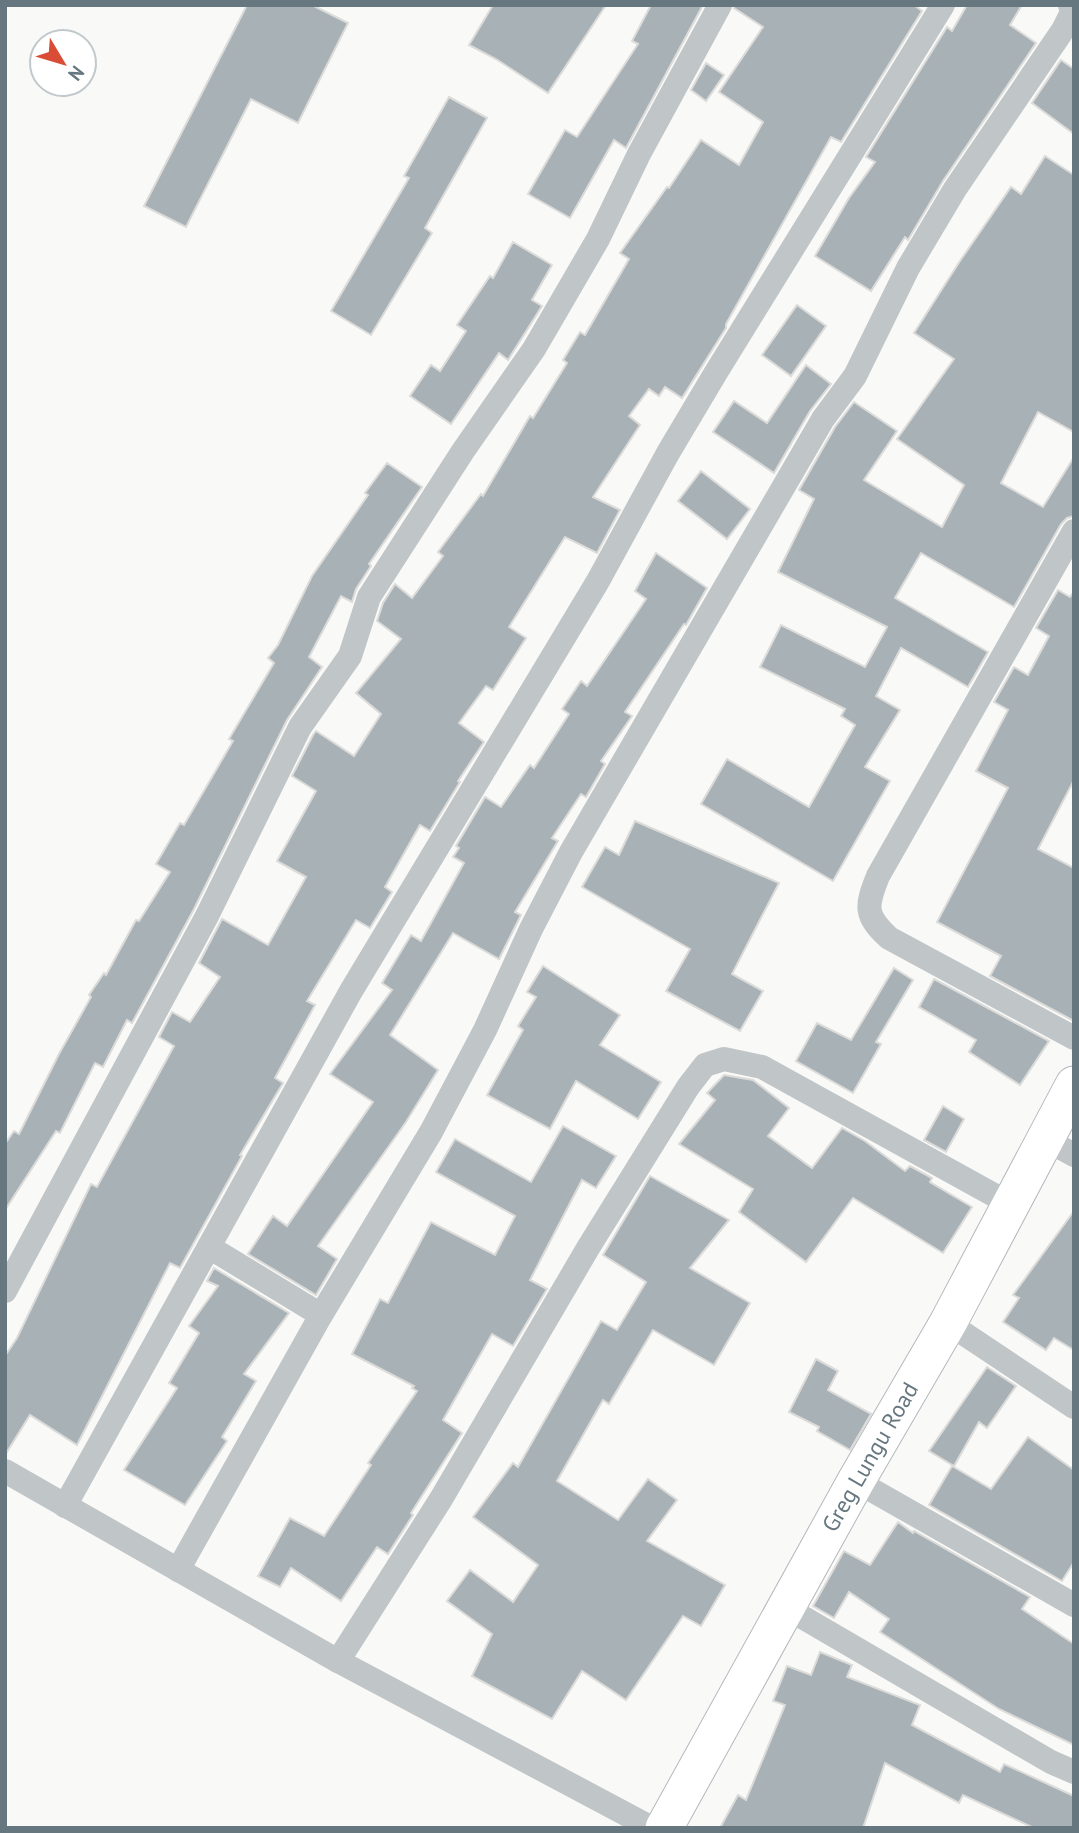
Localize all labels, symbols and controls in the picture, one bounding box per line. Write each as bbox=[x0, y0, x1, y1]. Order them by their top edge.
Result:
north arrow bbox=[28, 28, 98, 98]
text: N bbox=[63, 61, 90, 86]
street label: Greg Lungu Road bbox=[815, 1377, 924, 1537]

